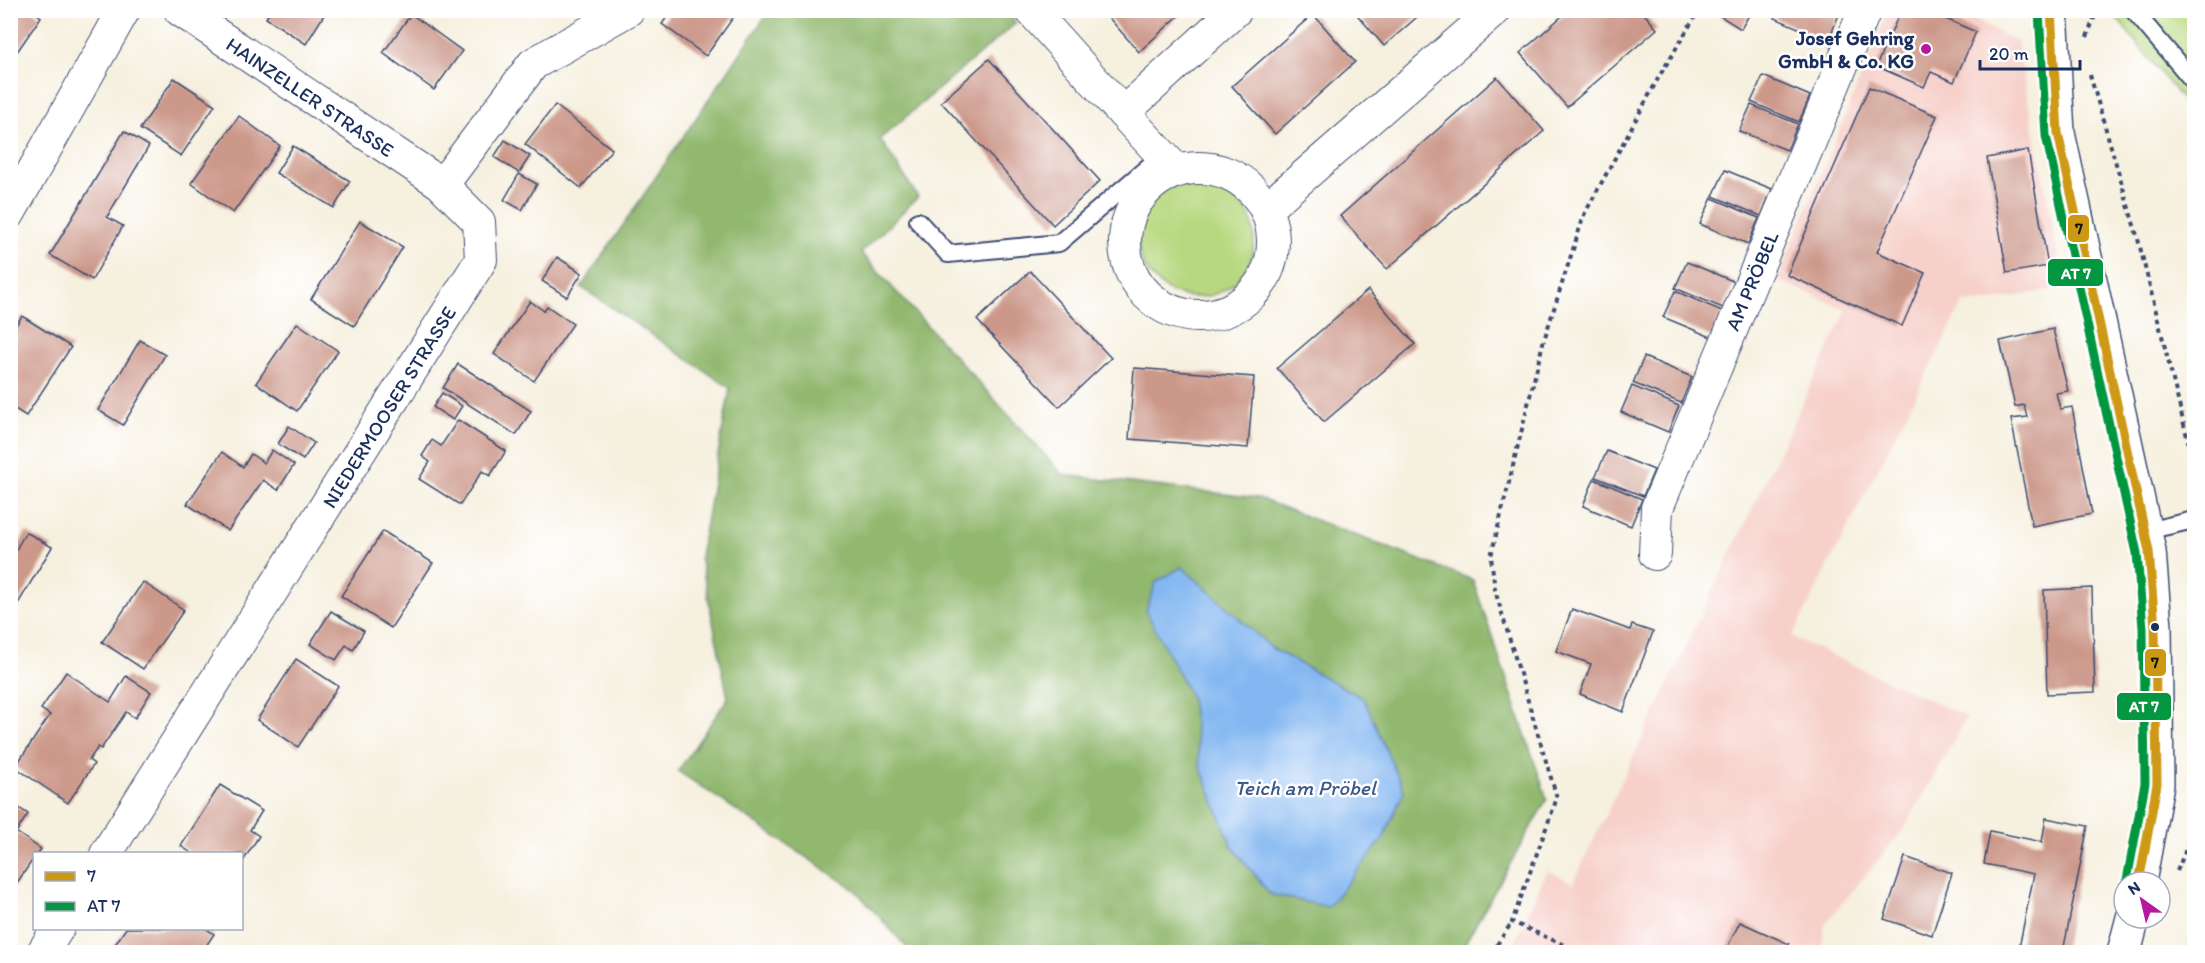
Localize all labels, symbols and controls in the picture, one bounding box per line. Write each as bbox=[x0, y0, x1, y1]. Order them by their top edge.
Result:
place label: Josef Gehring GmbH & Co. KG bbox=[1778, 26, 1915, 73]
street label: HAINZELLER STRASSE bbox=[222, 32, 398, 162]
scale bar bbox=[1980, 33, 2080, 71]
marker: Josef Gehring GmbH & Co. KG bbox=[1919, 42, 1933, 56]
text: 20 m bbox=[1989, 43, 2029, 65]
line badge: 7 bbox=[2067, 214, 2090, 243]
text: 7 bbox=[2074, 219, 2083, 238]
street label: AM PRÖBEL bbox=[1720, 228, 1784, 334]
line badge: AT 7 bbox=[2047, 258, 2104, 287]
text: AT 7 bbox=[2060, 264, 2091, 283]
street label: NIEDERMOOSER STRASSE bbox=[317, 302, 461, 512]
unlabelled marker bbox=[2149, 621, 2161, 633]
line badge: 7 bbox=[2144, 648, 2167, 677]
text: 7 bbox=[2150, 653, 2159, 672]
line badge: AT 7 bbox=[2116, 692, 2172, 721]
text: AT 7 bbox=[2128, 697, 2159, 716]
water label: Teich am Pröbel bbox=[1234, 775, 1378, 800]
legend bbox=[33, 852, 243, 930]
text: 7 bbox=[87, 865, 96, 887]
north arrow bbox=[2112, 870, 2172, 930]
text: N bbox=[2124, 877, 2144, 899]
text: AT 7 bbox=[87, 895, 121, 917]

